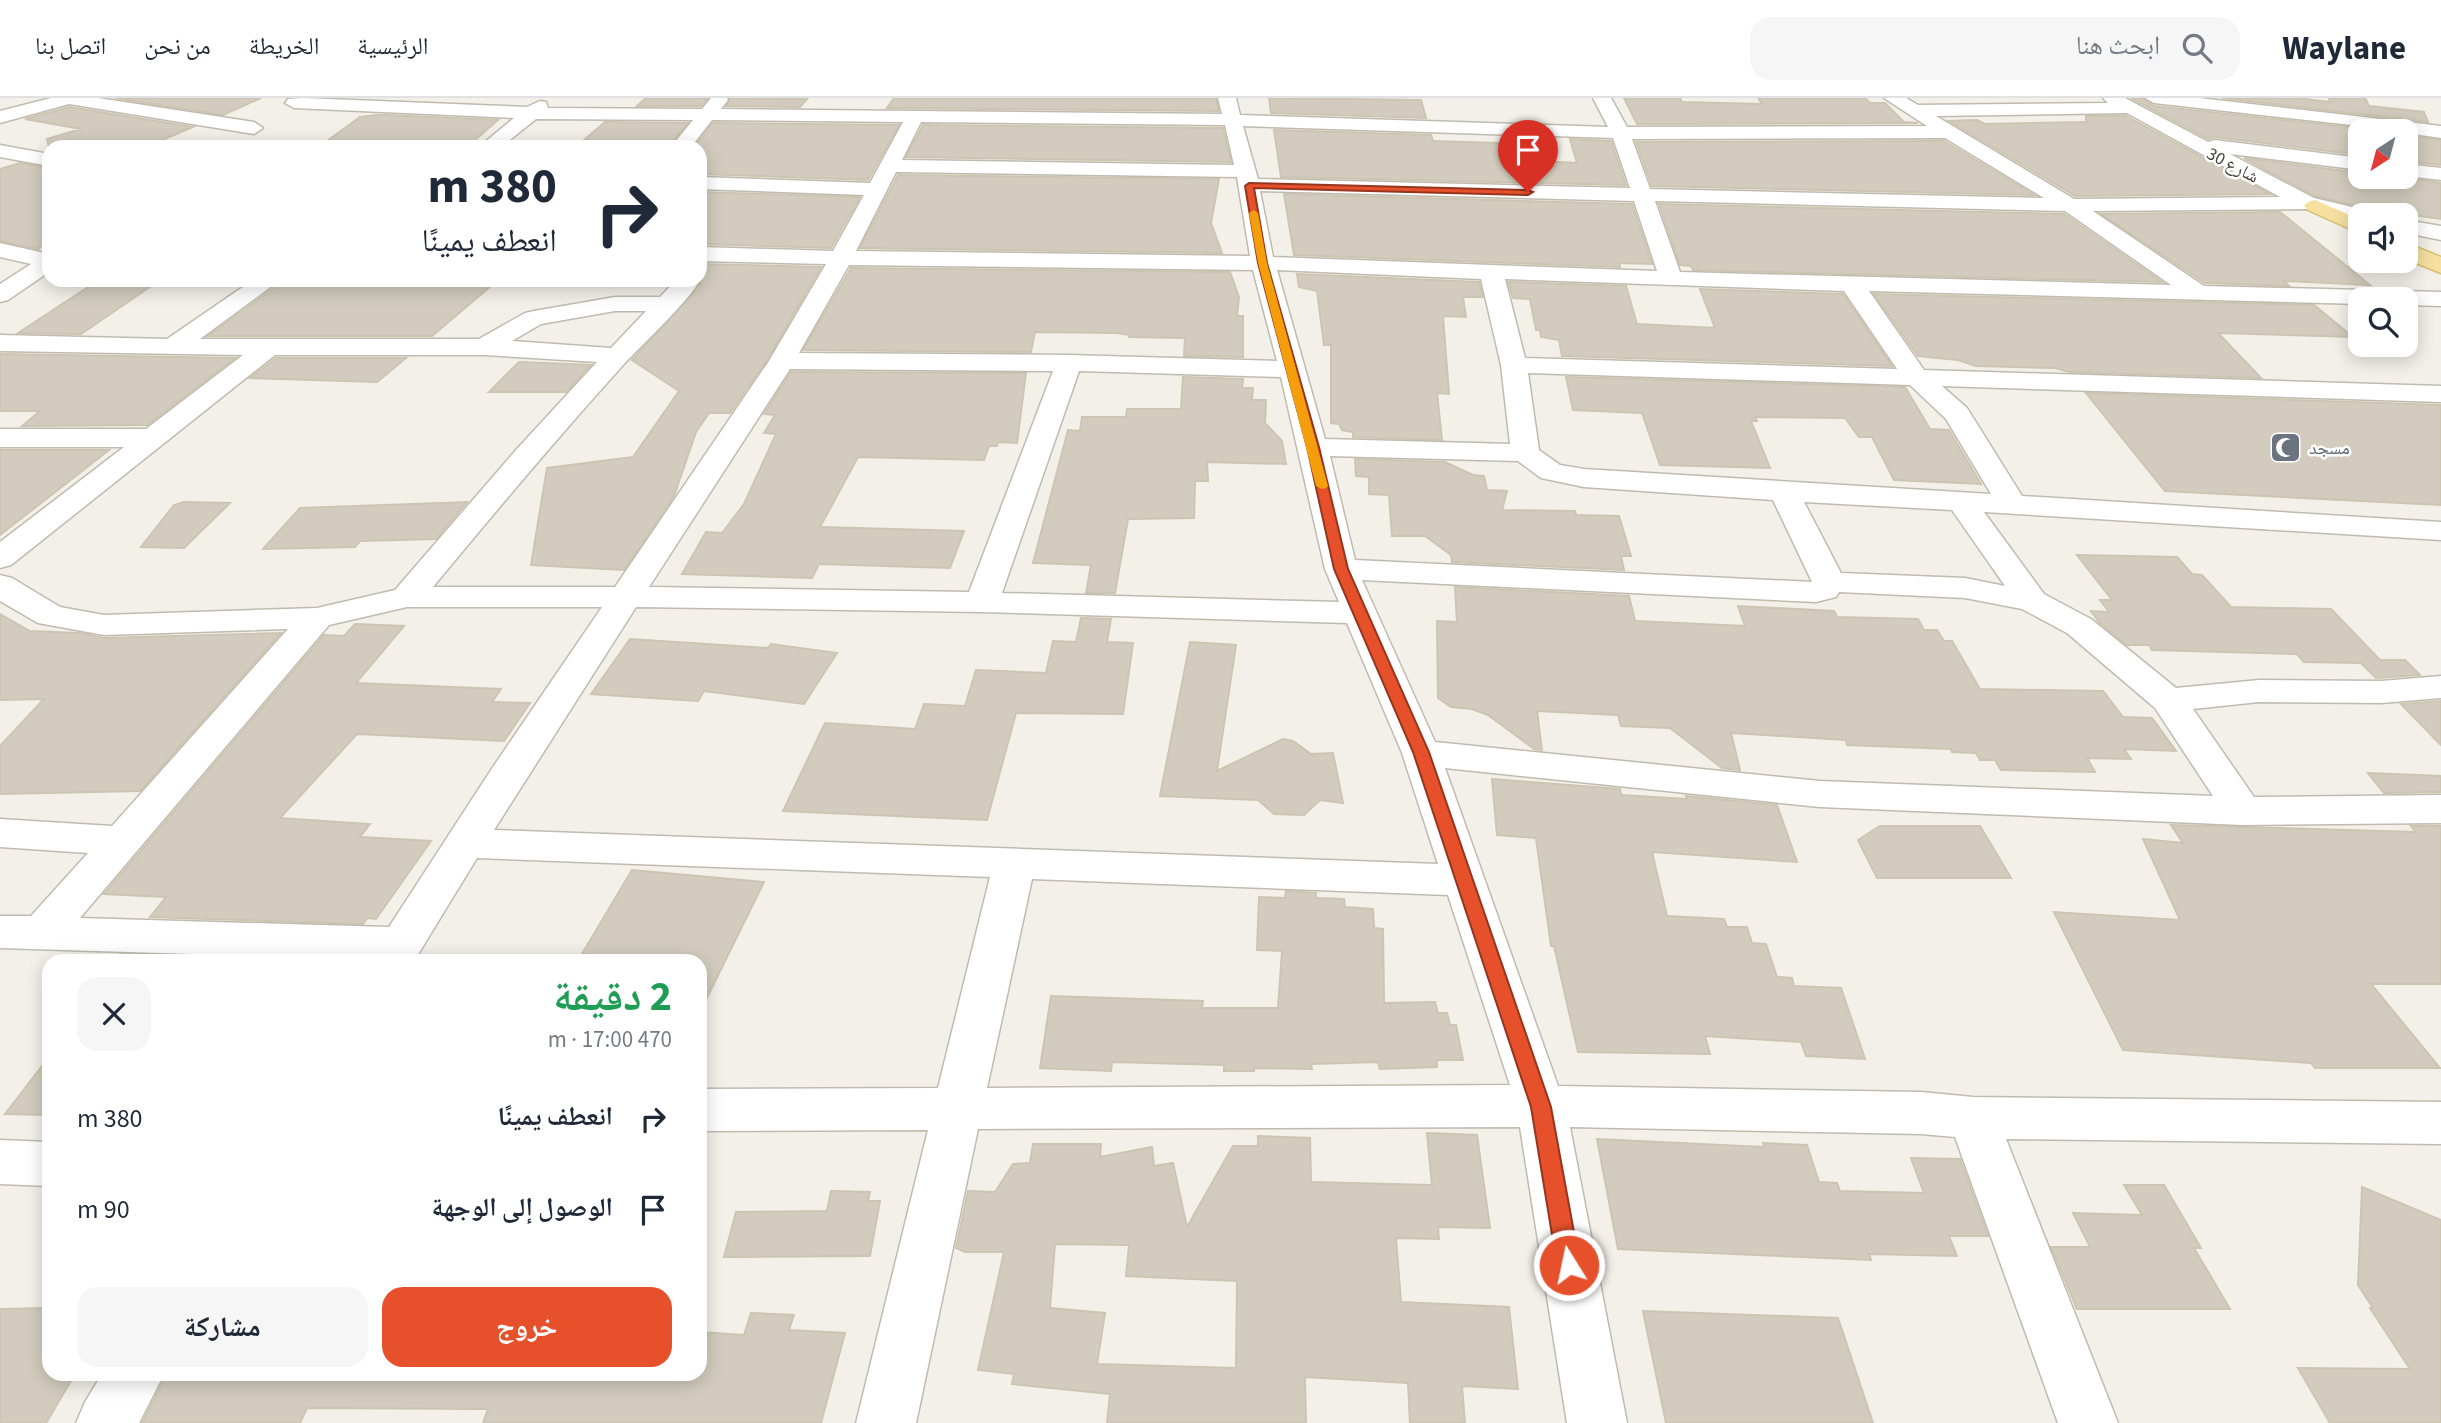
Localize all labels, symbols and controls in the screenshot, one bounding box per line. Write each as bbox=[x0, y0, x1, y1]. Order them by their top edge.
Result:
search box bbox=[1750, 17, 2240, 80]
text: Waylane bbox=[2282, 25, 2406, 72]
text: ابحث هنا bbox=[2076, 27, 2160, 64]
text: اتصل بنا bbox=[35, 29, 106, 64]
text: من نحن bbox=[144, 29, 211, 64]
text: الخريطة bbox=[249, 29, 319, 64]
text: الرئيسية bbox=[357, 29, 429, 64]
icon: search bbox=[2178, 29, 2216, 67]
north arrow bbox=[2348, 119, 2418, 189]
map controls bbox=[2348, 119, 2418, 357]
pin bbox=[1498, 120, 1558, 192]
icon: arrive bbox=[1509, 131, 1547, 169]
street label: شارع 30 bbox=[2202, 141, 2263, 190]
text: 380 m bbox=[428, 152, 557, 222]
icon: right bbox=[581, 168, 672, 259]
button: sound bbox=[2348, 203, 2418, 273]
text: انعطف يمينًا bbox=[422, 218, 557, 264]
button: search bbox=[2348, 287, 2418, 357]
mosque icon: مسجد bbox=[2269, 431, 2303, 465]
place label: مسجد bbox=[2309, 436, 2350, 461]
text: 2 دقيقة bbox=[553, 967, 672, 1027]
button: close bbox=[77, 977, 151, 1051]
text: 470 m · 17:00 bbox=[548, 1023, 672, 1056]
text: انعطف يمينًا bbox=[498, 1098, 613, 1135]
text: 380 m bbox=[77, 1100, 143, 1137]
icon: right bbox=[634, 1100, 672, 1138]
text: الوصول إلى الوجهة bbox=[432, 1189, 613, 1226]
text: 90 m bbox=[77, 1191, 130, 1228]
icon: arrive bbox=[634, 1191, 672, 1229]
position arrow bbox=[1532, 1228, 1606, 1302]
button: مشاركة bbox=[77, 1287, 368, 1367]
button: خروج bbox=[382, 1287, 672, 1367]

